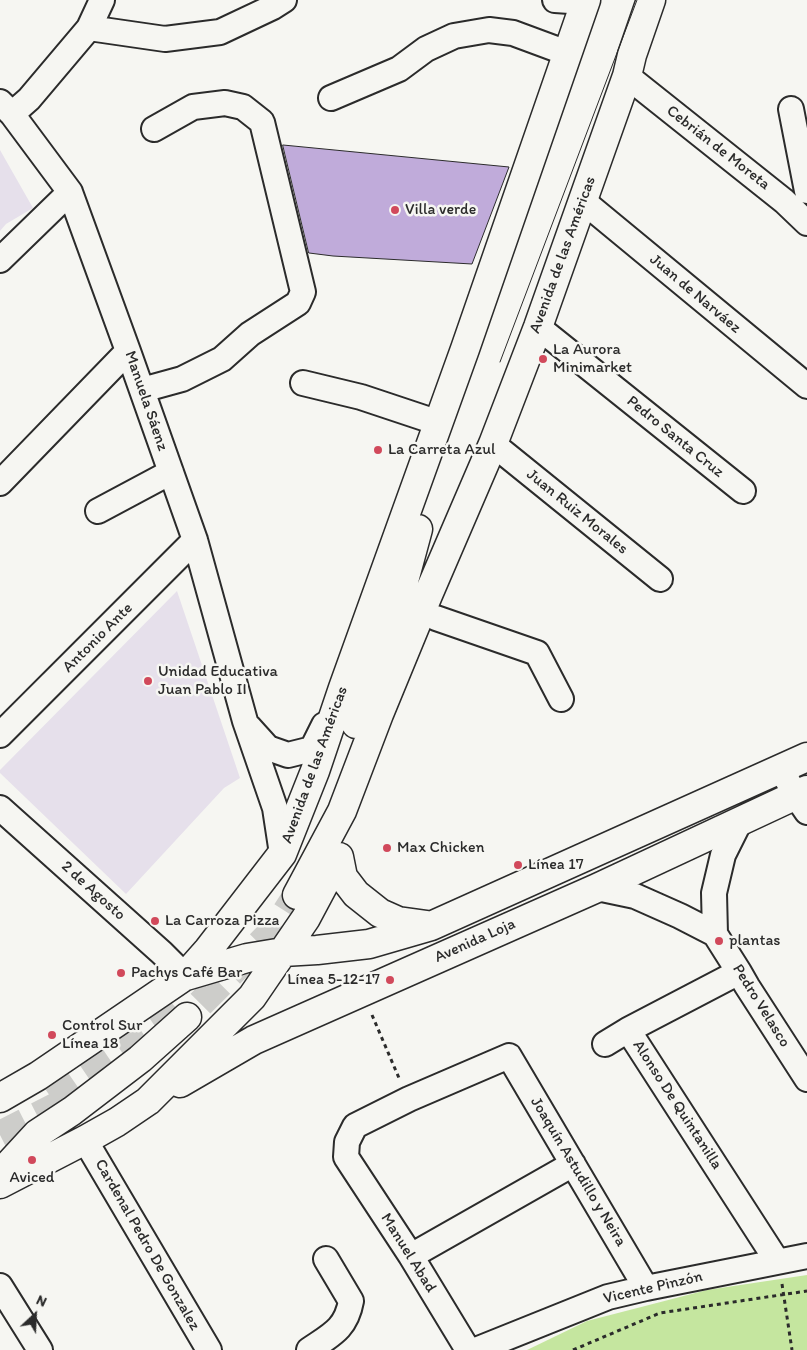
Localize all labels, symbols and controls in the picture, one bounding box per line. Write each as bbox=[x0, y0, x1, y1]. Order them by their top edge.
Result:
street label: Cebrián de Moreta bbox=[662, 102, 774, 194]
street label: Avenida de las Américas bbox=[526, 174, 600, 336]
place label: Villa verde bbox=[405, 200, 476, 220]
marker: Villa verde bbox=[389, 204, 401, 216]
street label: Juan de Narváez bbox=[645, 250, 745, 338]
place label: La Aurora Minimarket bbox=[553, 340, 632, 378]
street label: Manuela Sáenz bbox=[120, 349, 172, 453]
marker: La Aurora Minimarket bbox=[537, 353, 549, 365]
street label: Pedro Santa Cruz bbox=[623, 392, 727, 482]
place label: La Carreta Azul bbox=[388, 440, 496, 460]
marker: La Carreta Azul bbox=[372, 444, 384, 456]
street label: Juan Ruiz Morales bbox=[522, 465, 632, 559]
street label: Antonio Ante bbox=[59, 599, 137, 677]
place label: Unidad Educativa Juan Pablo II bbox=[158, 662, 278, 700]
marker: Unidad Educativa Juan Pablo II bbox=[142, 675, 154, 687]
street label: Avenida de las Américas bbox=[278, 684, 352, 846]
place label: Max Chicken bbox=[397, 838, 485, 858]
marker: Max Chicken bbox=[381, 842, 393, 854]
place label: Línea 17 bbox=[528, 855, 584, 875]
street label: 2 de Agosto bbox=[57, 857, 129, 925]
marker: Línea 17 bbox=[512, 859, 524, 871]
place label: La Carroza Pizza bbox=[165, 911, 279, 931]
marker: La Carroza Pizza bbox=[149, 915, 161, 927]
street label: Avenida Loja bbox=[432, 915, 518, 967]
place label: plantas bbox=[729, 931, 780, 951]
marker: plantas bbox=[713, 935, 725, 947]
street label: Pedro Velasco bbox=[728, 961, 794, 1051]
place label: Pachys Café Bar bbox=[131, 963, 242, 983]
marker: Pachys Café Bar bbox=[115, 967, 127, 979]
place label: Línea 5-12-17 bbox=[287, 970, 380, 990]
marker: Línea 5-12-17 bbox=[384, 974, 396, 986]
place label: Control Sur Línea 18 bbox=[62, 1016, 142, 1054]
marker: Control Sur Línea 18 bbox=[46, 1029, 58, 1041]
street label: Alonso De Quintanilla bbox=[628, 1037, 726, 1173]
street label: Joaquín Astudillo y Neira bbox=[526, 1094, 630, 1250]
marker: Aviced bbox=[26, 1154, 38, 1166]
street label: Cardenal Pedro De Gonzalez bbox=[90, 1156, 204, 1334]
place label: Aviced bbox=[9, 1168, 55, 1188]
street label: Manuel Abad bbox=[376, 1210, 440, 1296]
street label: Vicente Pinzón bbox=[601, 1267, 705, 1309]
north arrow bbox=[10, 1290, 60, 1340]
text: N bbox=[34, 1291, 49, 1311]

